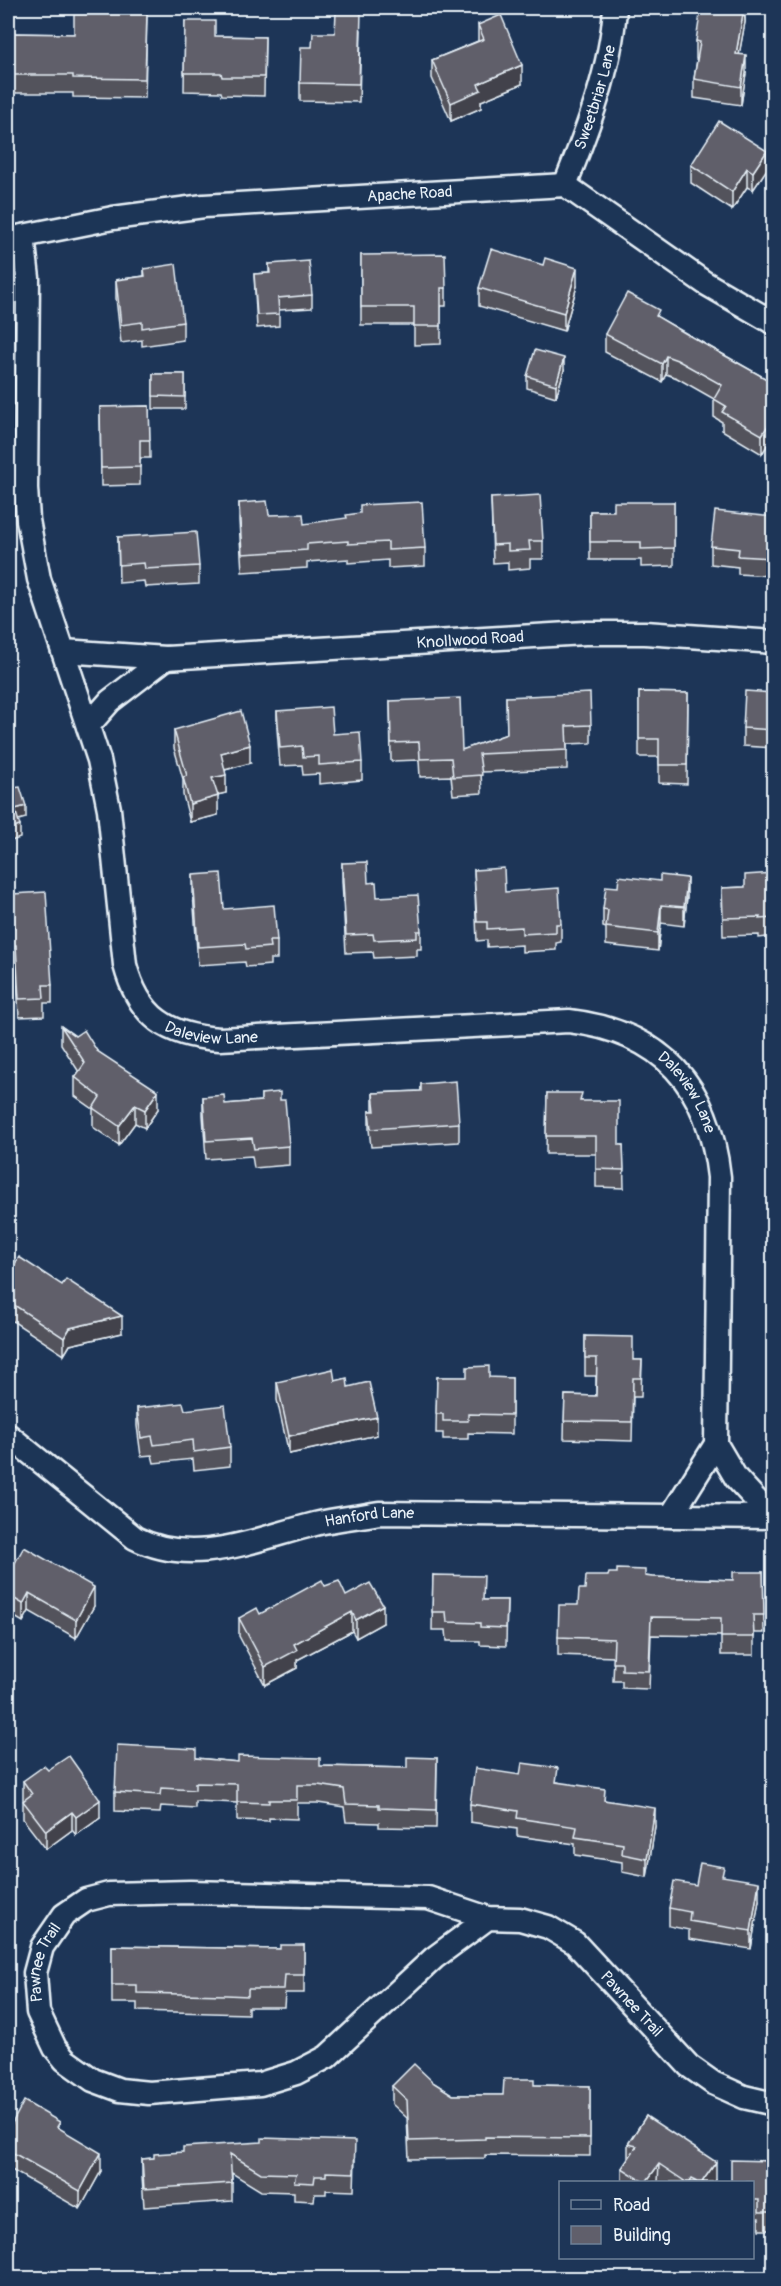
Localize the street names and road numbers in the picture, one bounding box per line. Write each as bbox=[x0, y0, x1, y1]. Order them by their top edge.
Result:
street label: Sweetbriar Lane bbox=[570, 43, 620, 152]
street label: Apache Road bbox=[366, 182, 453, 206]
street label: Knollwood Road bbox=[416, 627, 525, 653]
street label: Daleview Lane bbox=[161, 1017, 259, 1049]
street label: Daleview Lane bbox=[654, 1047, 720, 1136]
street label: Hanford Lane bbox=[323, 1503, 414, 1532]
street label: Pawnee Trail bbox=[25, 1919, 65, 2003]
street label: Pawnee Trail bbox=[596, 1967, 667, 2041]

